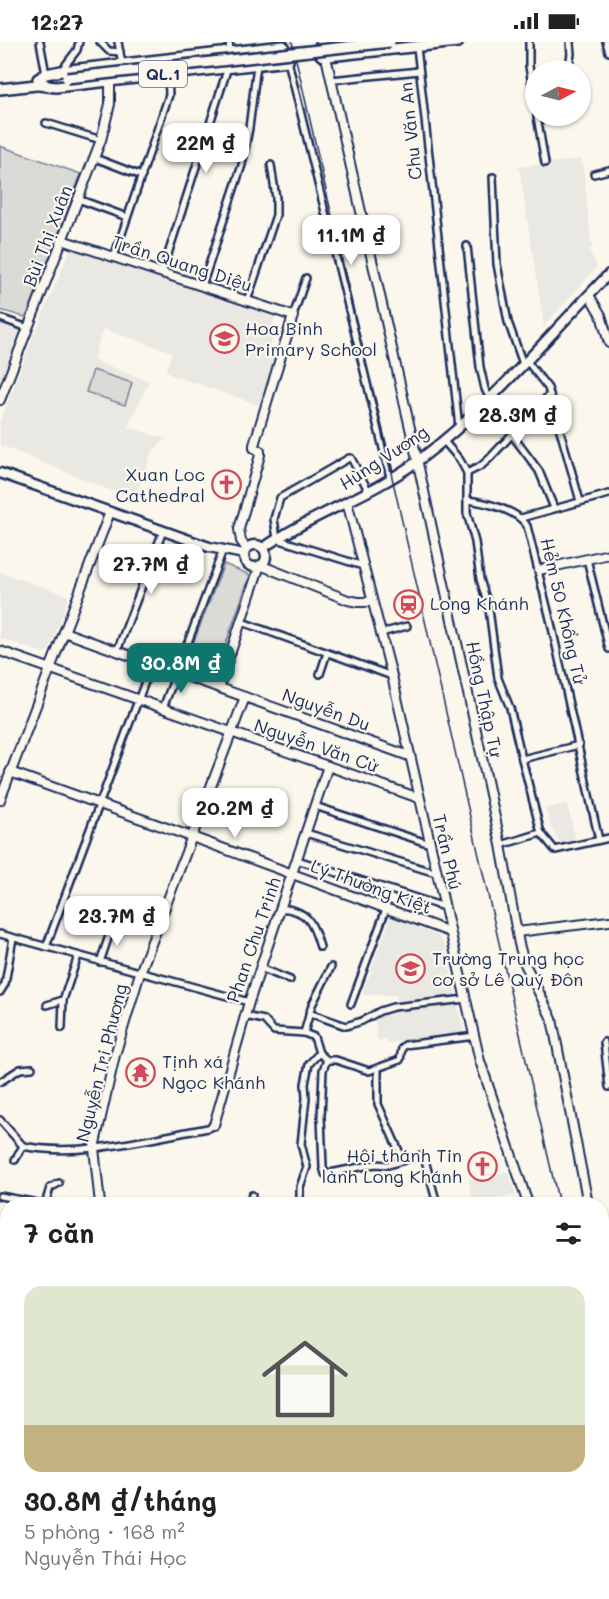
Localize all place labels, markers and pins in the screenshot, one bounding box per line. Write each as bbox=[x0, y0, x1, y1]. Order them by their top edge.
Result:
pin: 22M ₫ bbox=[164, 123, 248, 174]
pin: 11.1M ₫ bbox=[296, 215, 406, 266]
place label: Hoa Binh Primary School bbox=[245, 316, 377, 361]
school or university icon: Hoa Binh Primary School bbox=[208, 323, 240, 355]
pin: 28.3M ₫ bbox=[463, 395, 573, 446]
place label: Xuan Loc Cathedral bbox=[116, 462, 205, 507]
church icon: Xuan Loc Cathedral bbox=[210, 469, 242, 501]
pin: 27.7M ₫ bbox=[96, 544, 206, 595]
station icon: Long Khánh bbox=[393, 588, 425, 620]
place label: Long Khánh bbox=[430, 591, 529, 615]
pin: 30.8M ₫ bbox=[126, 643, 236, 694]
pin: 20.2M ₫ bbox=[180, 788, 290, 839]
pin: 23.7M ₫ bbox=[62, 896, 172, 947]
place label: Trường Trung học cơ sở Lê Quý Đôn bbox=[432, 946, 584, 991]
school or university icon: Trường Trung học cơ sở Lê Quý Đôn bbox=[395, 953, 427, 985]
place label: Tịnh xá Ngọc Khánh bbox=[162, 1049, 265, 1094]
temple icon: Tịnh xá Ngọc Khánh bbox=[125, 1056, 157, 1088]
place label: Hội thánh Tin lành Long Khánh bbox=[322, 1143, 462, 1188]
church icon: Hội thánh Tin lành Long Khánh bbox=[467, 1150, 499, 1182]

